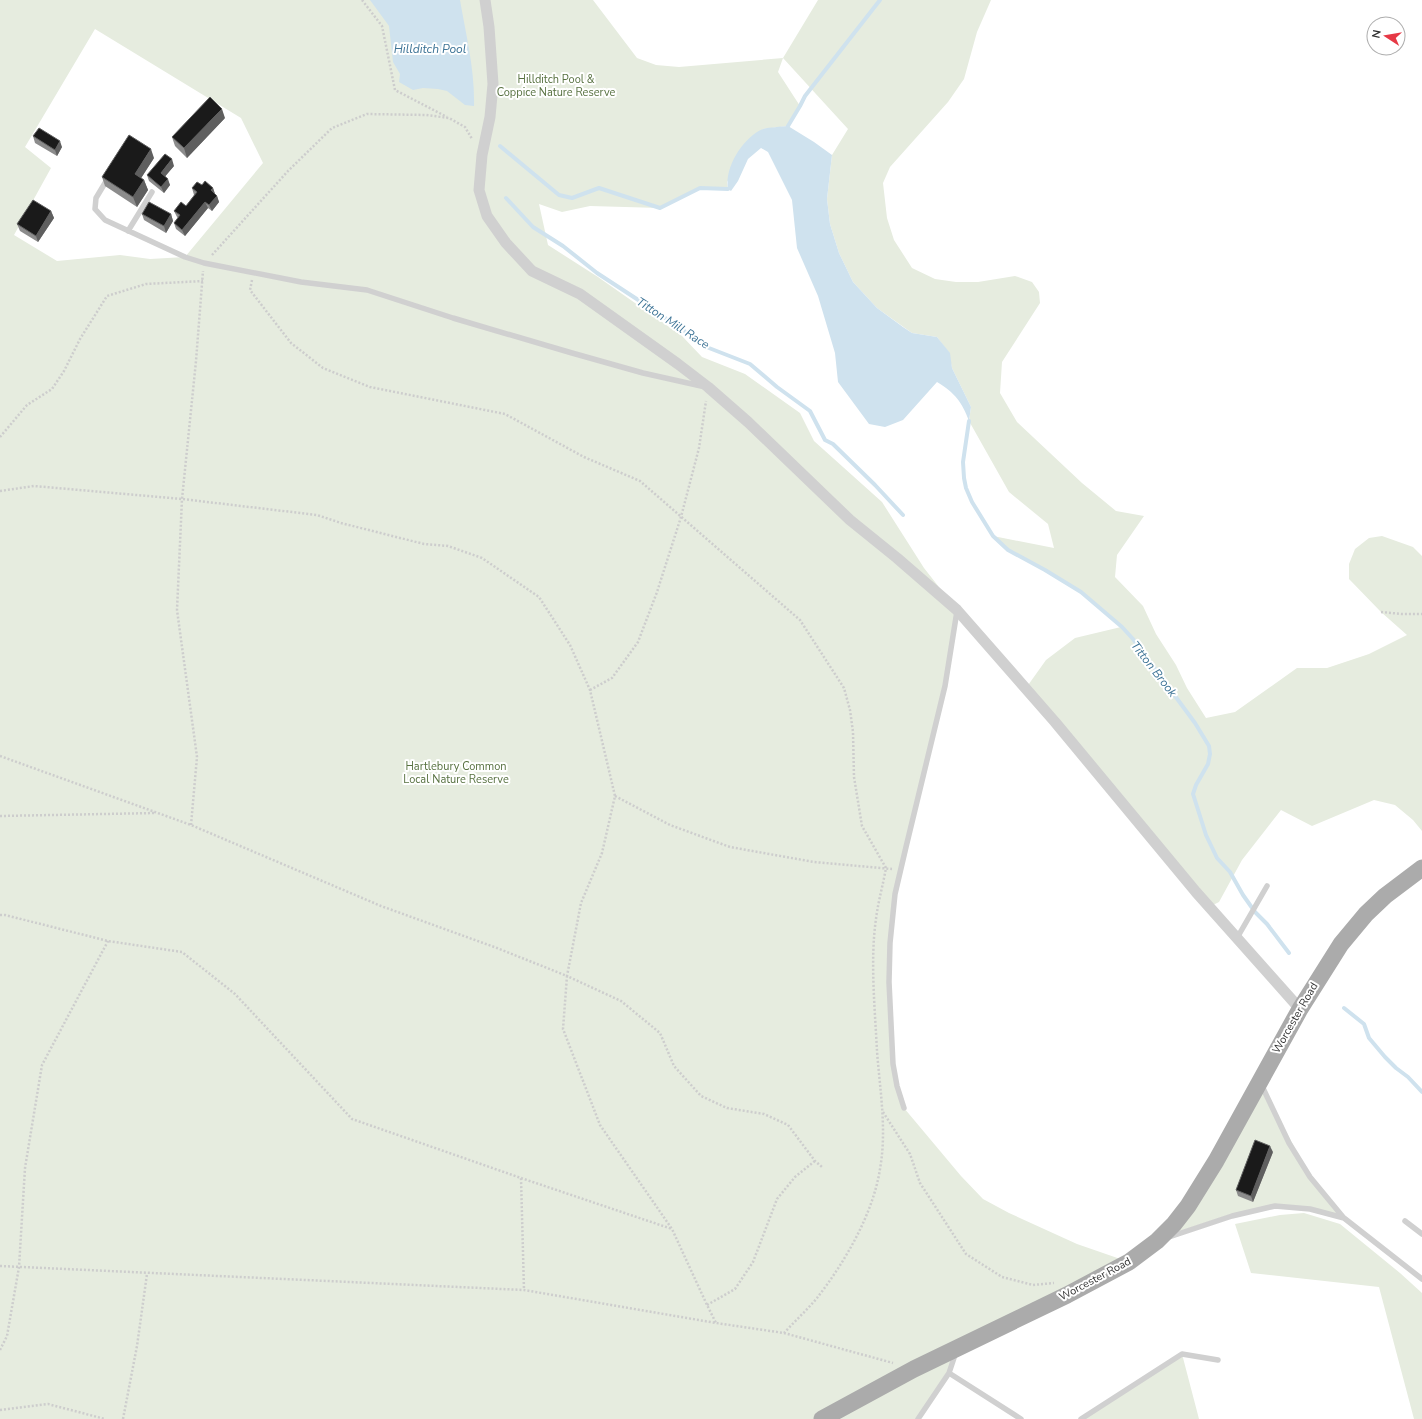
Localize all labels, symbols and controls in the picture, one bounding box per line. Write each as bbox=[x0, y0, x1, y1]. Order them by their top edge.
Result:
north arrow bbox=[1366, 16, 1406, 56]
text: N bbox=[1369, 28, 1385, 40]
water label: Hillditch Pool bbox=[394, 41, 467, 57]
park label: Hillditch Pool & Coppice Nature Reserve bbox=[497, 72, 615, 100]
water label: Titton Mill Race bbox=[633, 293, 713, 353]
water label: Titton Brook bbox=[1127, 638, 1181, 701]
park label: Hartlebury Common Local Nature Reserve bbox=[403, 759, 509, 787]
street label: Worcester Road bbox=[1269, 980, 1321, 1056]
street label: Worcester Road bbox=[1056, 1254, 1134, 1304]

